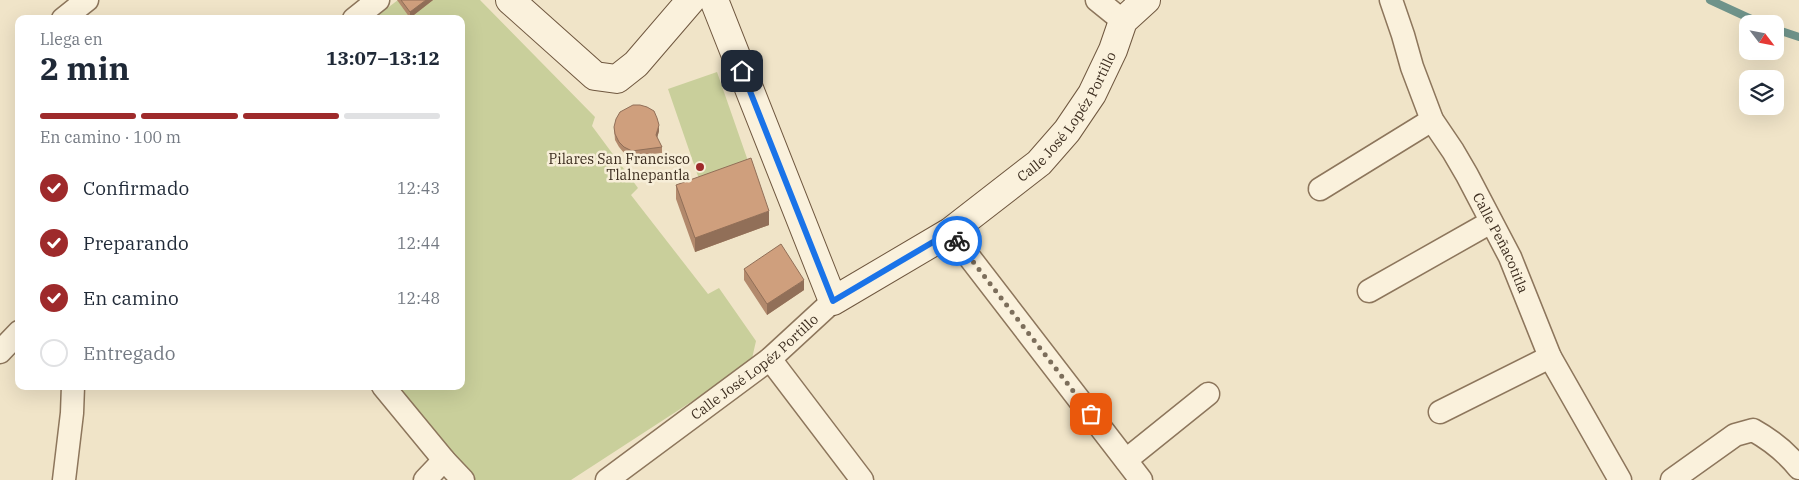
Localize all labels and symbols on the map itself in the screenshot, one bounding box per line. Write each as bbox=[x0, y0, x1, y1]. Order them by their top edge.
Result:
north arrow bbox=[1739, 15, 1784, 60]
street label: Calle José Lopéz Portillo bbox=[1013, 48, 1120, 186]
pin bbox=[721, 50, 763, 92]
place label: Pilares San Francisco Tlalnepantla bbox=[548, 150, 690, 184]
marker: Pilares San Francisco Tlalnepantla bbox=[694, 161, 706, 173]
street label: Calle Peñacotitla bbox=[1469, 190, 1533, 296]
courier bbox=[932, 216, 982, 266]
street label: Calle José Lopéz Portillo bbox=[687, 310, 822, 424]
pin bbox=[1070, 393, 1112, 435]

